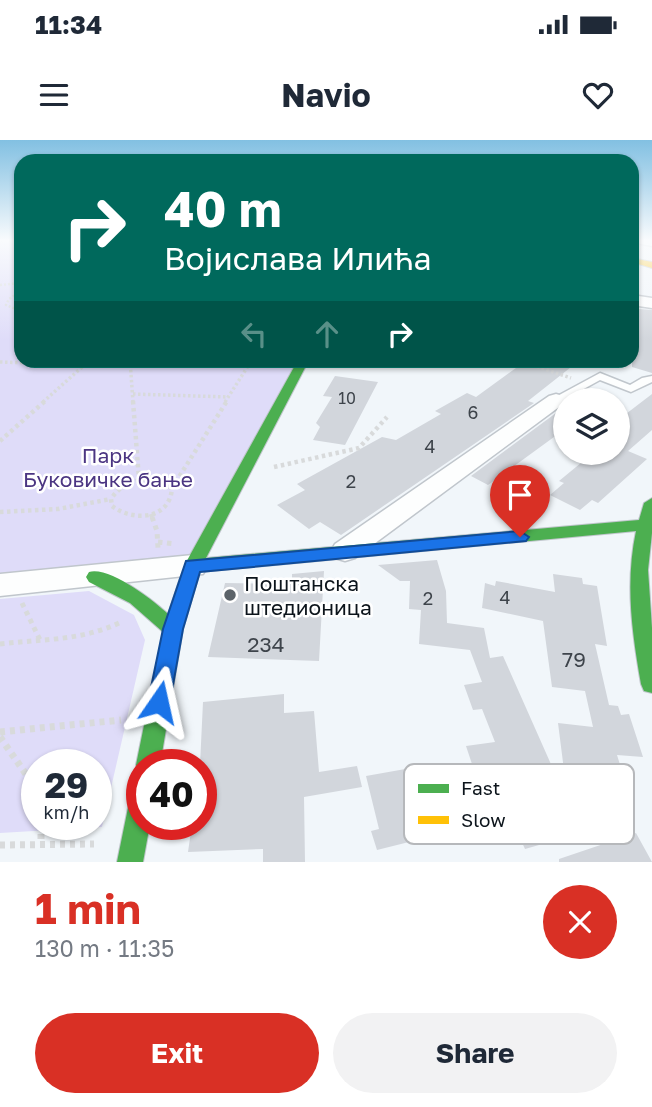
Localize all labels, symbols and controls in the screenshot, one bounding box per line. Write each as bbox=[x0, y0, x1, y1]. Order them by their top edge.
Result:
text: 11:34 bbox=[35, 9, 102, 40]
icon: menu bbox=[35, 76, 73, 114]
text: Navio bbox=[281, 76, 371, 114]
icon: heart bbox=[579, 76, 617, 114]
text: 40 m bbox=[164, 179, 282, 238]
icon: right bbox=[49, 182, 140, 273]
text: Војислава Илића bbox=[164, 239, 432, 277]
icon: left bbox=[235, 315, 273, 353]
icon: ahead bbox=[308, 315, 346, 353]
icon: right bbox=[381, 315, 419, 353]
house number: 10 bbox=[338, 388, 356, 408]
map controls bbox=[553, 388, 630, 465]
button: layers bbox=[553, 388, 630, 465]
house number: 6 bbox=[468, 401, 478, 423]
house number: 4 bbox=[425, 435, 436, 457]
park label: Парк Буковичке бање bbox=[23, 442, 193, 492]
pin bbox=[490, 465, 550, 537]
house number: 2 bbox=[346, 470, 356, 492]
icon: arrive bbox=[501, 476, 539, 514]
place label: Поштанска штедионица bbox=[244, 570, 372, 620]
house number: 4 bbox=[500, 586, 511, 608]
marker: Поштанска штедионица bbox=[222, 587, 238, 603]
house number: 2 bbox=[423, 587, 433, 609]
house number: 234 bbox=[247, 631, 285, 657]
house number: 79 bbox=[562, 646, 586, 672]
position arrow bbox=[122, 665, 196, 739]
speed limit sign: 40 bbox=[126, 749, 217, 840]
text: 29 bbox=[45, 764, 88, 806]
legend bbox=[404, 764, 634, 844]
text: Fast bbox=[461, 776, 500, 799]
text: km/h bbox=[44, 801, 89, 823]
text: Slow bbox=[461, 808, 506, 831]
text: 1 min bbox=[35, 883, 141, 933]
button: close bbox=[543, 885, 617, 959]
text: 130 m · 11:35 bbox=[35, 934, 174, 962]
button: Exit bbox=[35, 1013, 319, 1093]
button: Share bbox=[333, 1013, 617, 1093]

